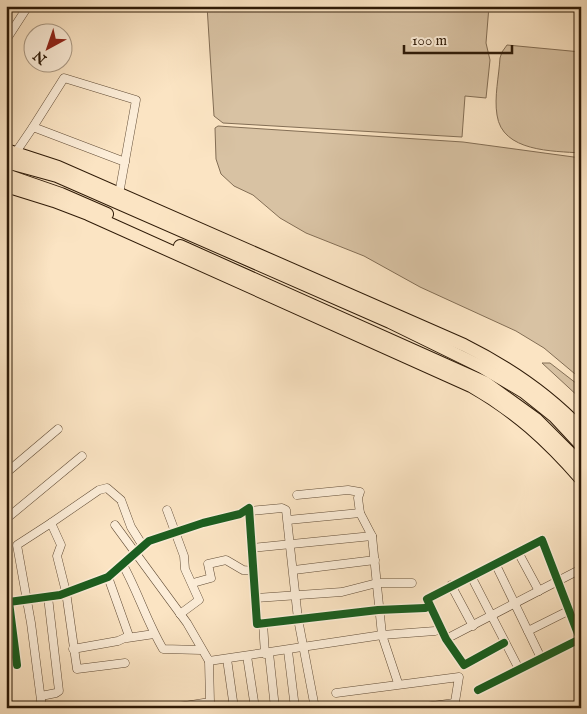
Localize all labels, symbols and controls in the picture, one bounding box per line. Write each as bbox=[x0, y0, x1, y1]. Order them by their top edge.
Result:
north arrow bbox=[22, 22, 72, 72]
scale bar bbox=[404, 22, 512, 54]
text: 100 m bbox=[412, 31, 448, 50]
text: N bbox=[30, 46, 51, 69]

